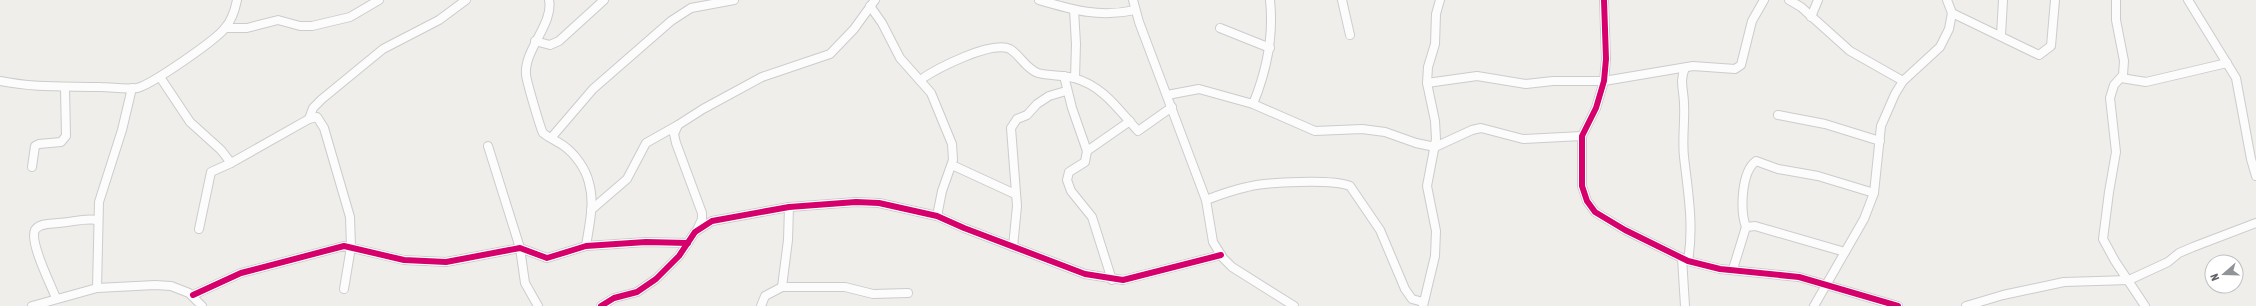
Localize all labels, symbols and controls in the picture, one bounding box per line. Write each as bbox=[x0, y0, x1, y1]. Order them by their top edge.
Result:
north arrow bbox=[2204, 254, 2244, 294]
text: N bbox=[2208, 272, 2221, 283]

